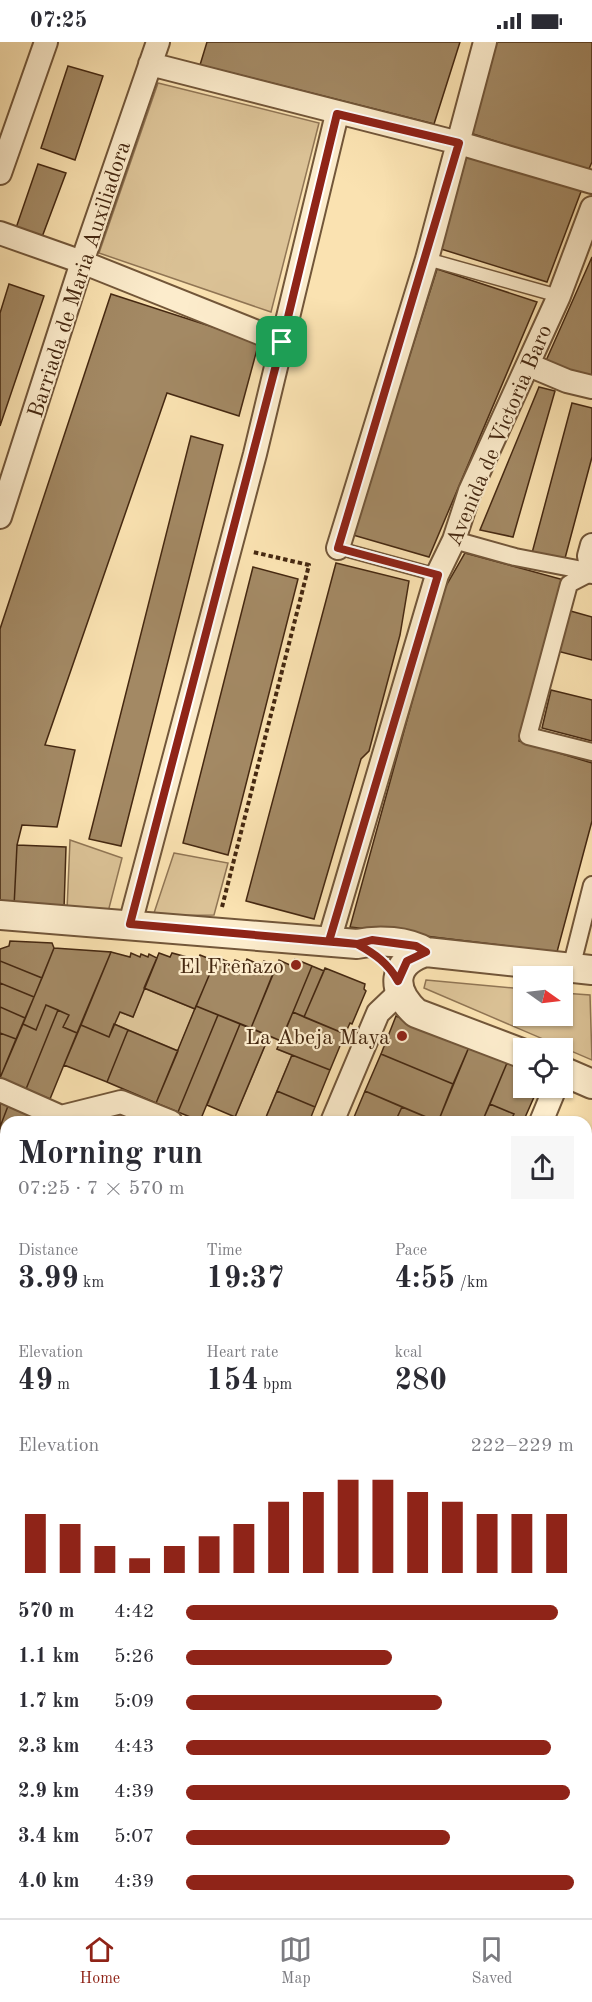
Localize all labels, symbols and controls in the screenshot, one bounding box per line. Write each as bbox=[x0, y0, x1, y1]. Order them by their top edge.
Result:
text: 07:25 bbox=[30, 10, 87, 32]
street label: Barriada de Maria Auxiliadora bbox=[25, 138, 135, 421]
pin bbox=[256, 316, 307, 367]
street label: Avenida de Victoria Baro bbox=[443, 322, 557, 550]
icon: arrive bbox=[265, 325, 298, 358]
place label: El Frenazo bbox=[179, 956, 284, 978]
marker: El Frenazo bbox=[289, 958, 303, 972]
north arrow bbox=[513, 966, 573, 1026]
map controls bbox=[513, 966, 573, 1098]
place label: La Abeja Maya bbox=[245, 1027, 390, 1049]
marker: La Abeja Maya bbox=[395, 1029, 409, 1043]
button: locate bbox=[513, 1038, 573, 1098]
button: share bbox=[511, 1136, 574, 1199]
text: Morning run bbox=[18, 1138, 203, 1171]
text: 07:25 · 7 × 570 m bbox=[18, 1179, 185, 1199]
text: Distance bbox=[18, 1243, 78, 1259]
text: Time bbox=[206, 1243, 242, 1259]
text: Pace bbox=[395, 1243, 427, 1259]
text: 3.99 bbox=[18, 1264, 79, 1294]
text: 19:37 bbox=[206, 1264, 284, 1294]
text: 4:55 bbox=[395, 1264, 455, 1294]
text: km bbox=[79, 1275, 104, 1291]
text: /km bbox=[455, 1275, 488, 1291]
text: Elevation bbox=[18, 1345, 83, 1361]
text: Heart rate bbox=[206, 1345, 278, 1361]
text: kcal bbox=[395, 1345, 422, 1361]
text: 49 bbox=[18, 1366, 53, 1396]
text: 154 bbox=[206, 1366, 259, 1396]
text: 280 bbox=[395, 1366, 447, 1396]
text: m bbox=[53, 1377, 70, 1393]
text: bpm bbox=[259, 1377, 292, 1393]
text: Elevation bbox=[18, 1436, 99, 1456]
text: 222–229 m bbox=[471, 1436, 574, 1456]
text: 570 m bbox=[18, 1602, 74, 1622]
text: 4:42 bbox=[114, 1602, 154, 1622]
text: 1.1 km bbox=[18, 1647, 80, 1667]
text: 5:26 bbox=[114, 1647, 154, 1667]
text: 1.7 km bbox=[18, 1692, 80, 1712]
text: 5:09 bbox=[114, 1692, 154, 1712]
text: 2.3 km bbox=[18, 1737, 80, 1757]
text: 4:43 bbox=[114, 1737, 154, 1757]
text: 2.9 km bbox=[18, 1782, 80, 1802]
text: 4:39 bbox=[114, 1782, 154, 1802]
text: 3.4 km bbox=[18, 1827, 80, 1847]
text: 5:07 bbox=[114, 1827, 154, 1847]
text: 4.0 km bbox=[18, 1872, 80, 1892]
text: 4:39 bbox=[114, 1872, 154, 1892]
tab: Home bbox=[80, 1933, 120, 1989]
tab: Map bbox=[279, 1933, 312, 1989]
tab: Saved bbox=[472, 1933, 512, 1989]

